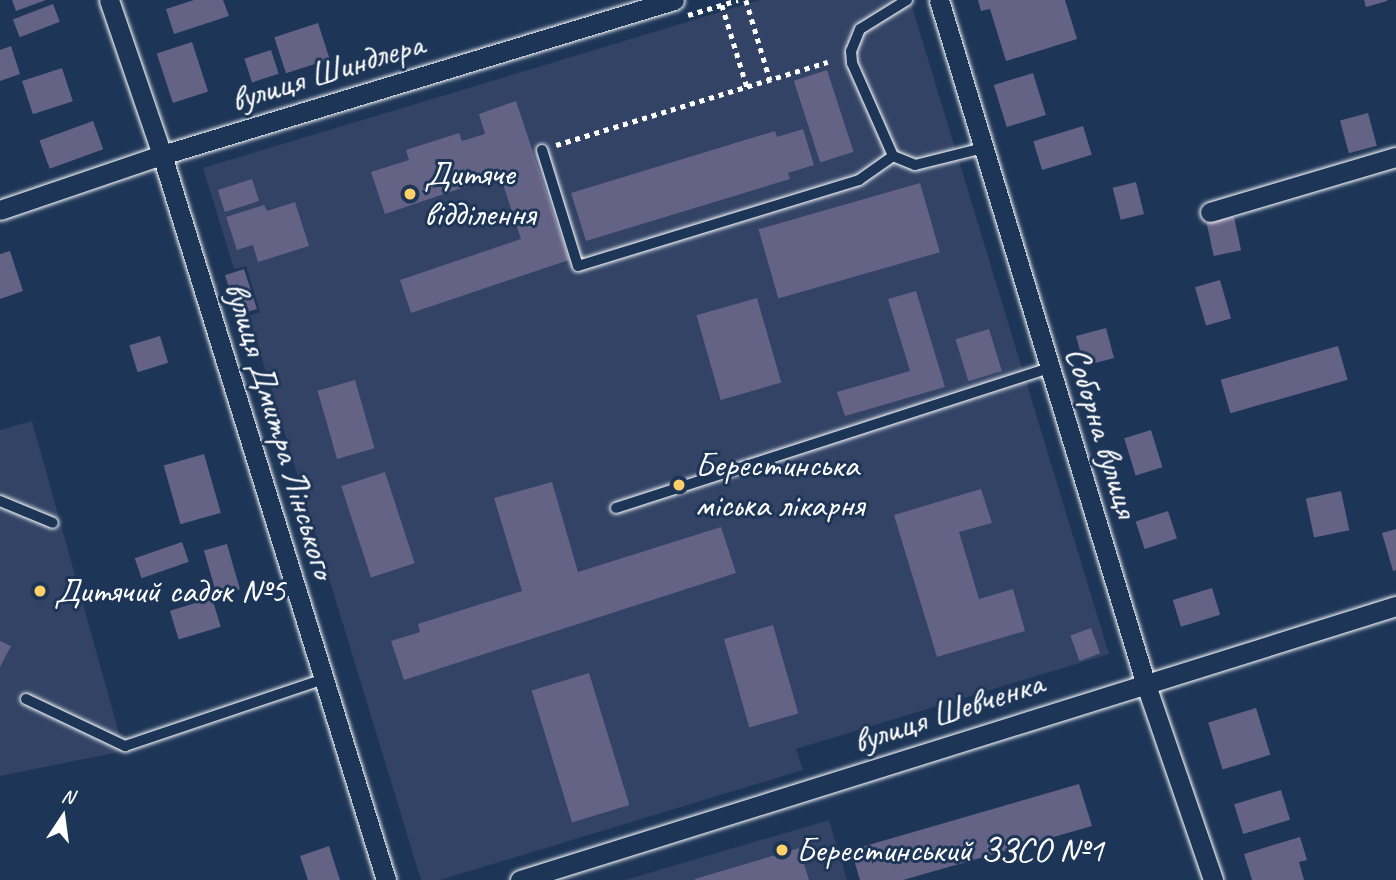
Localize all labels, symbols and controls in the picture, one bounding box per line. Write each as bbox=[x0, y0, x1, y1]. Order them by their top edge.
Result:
street label: вулиця Шиндлера bbox=[225, 23, 429, 121]
place label: Дитяче відділення bbox=[424, 153, 535, 235]
marker: Дитяче відділення bbox=[402, 186, 418, 202]
street label: вулиця Дмитра Лінського bbox=[215, 277, 345, 583]
street label: Соборна вулиця bbox=[1056, 342, 1148, 522]
place label: Берестинська міська лікарня bbox=[695, 444, 864, 526]
marker: Берестинська міська лікарня bbox=[669, 475, 689, 495]
place label: Дитячий садок №5 bbox=[54, 570, 286, 612]
marker: Дитячий садок №5 bbox=[32, 583, 48, 599]
street label: вулиця Шевченка bbox=[847, 661, 1049, 763]
north arrow bbox=[28, 782, 98, 852]
text: N bbox=[59, 784, 76, 810]
place label: Берестинський ЗЗСО №1 bbox=[796, 829, 1104, 871]
marker: Берестинський ЗЗСО №1 bbox=[774, 842, 790, 858]

